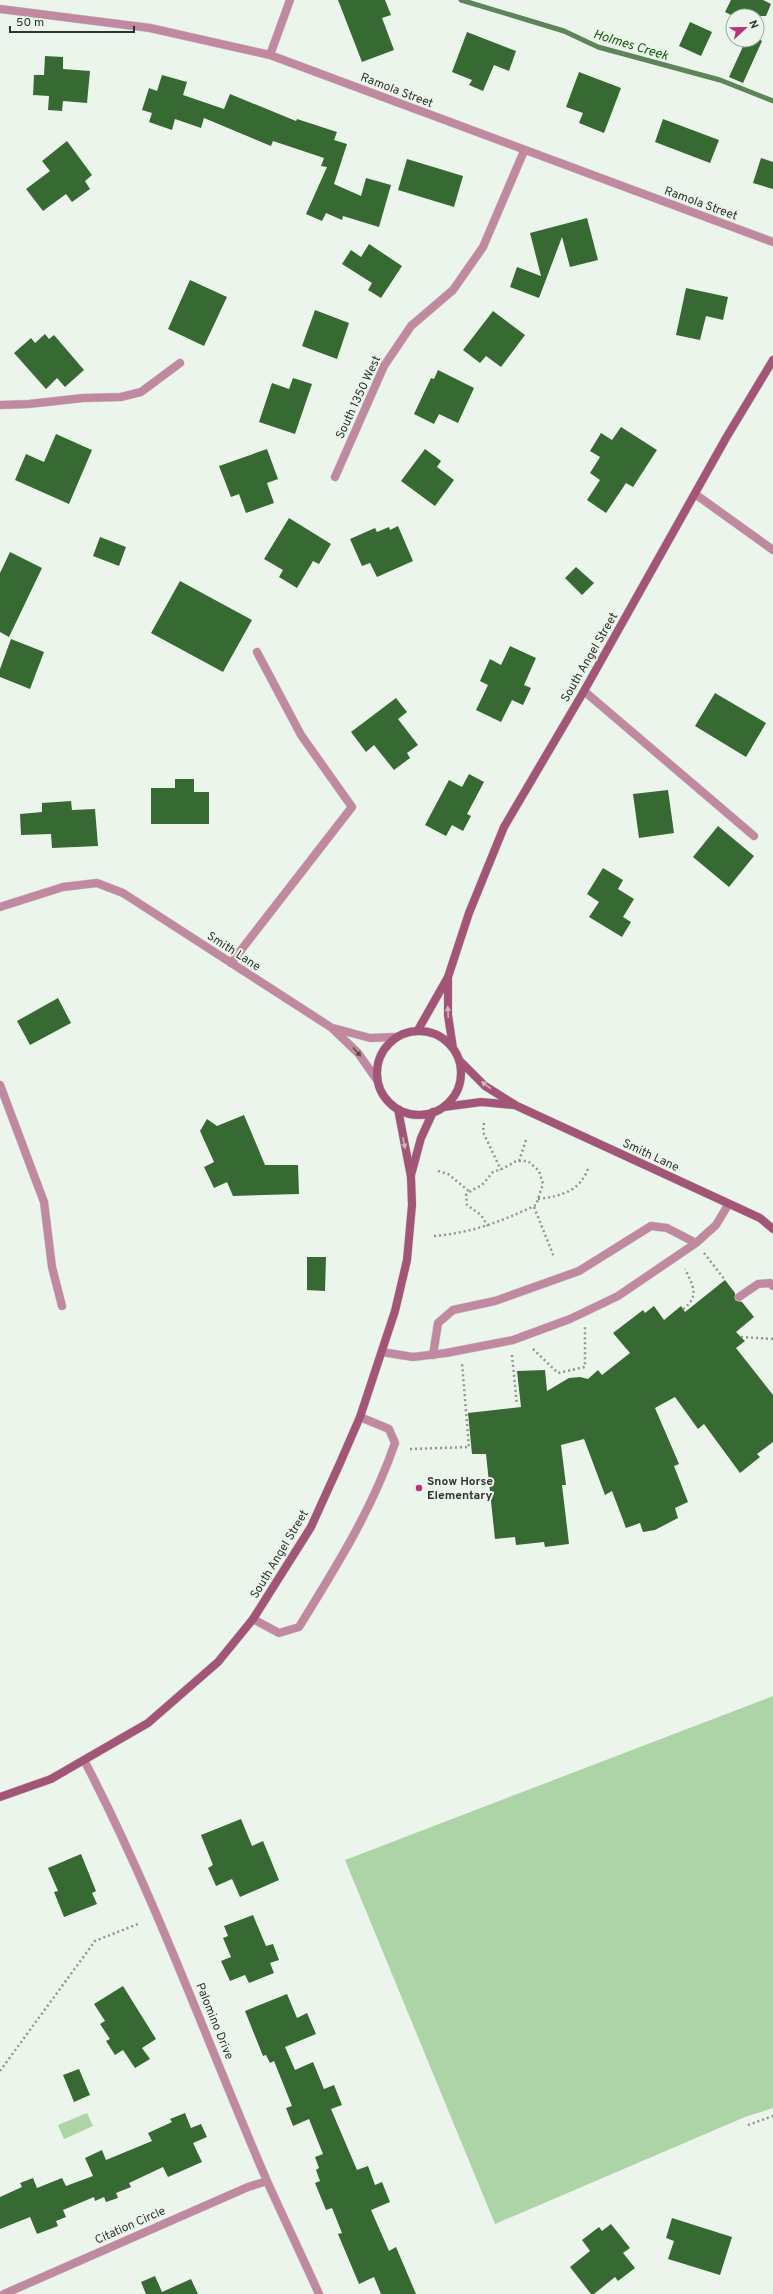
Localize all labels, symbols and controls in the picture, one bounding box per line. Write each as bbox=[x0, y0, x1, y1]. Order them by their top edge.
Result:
scale bar bbox=[10, 8, 134, 34]
north arrow bbox=[725, 8, 765, 48]
text: 50 m bbox=[16, 15, 44, 31]
text: N bbox=[745, 18, 761, 31]
water label: Holmes Creek bbox=[591, 27, 670, 65]
street label: Ramola Street bbox=[358, 70, 435, 112]
street label: Ramola Street bbox=[662, 183, 739, 225]
street label: South 1350 West bbox=[333, 353, 385, 442]
street label: South Angel Street bbox=[558, 610, 622, 705]
street label: Smith Lane bbox=[204, 929, 263, 975]
one-way arrow bbox=[445, 1006, 452, 1018]
one-way arrow bbox=[352, 1047, 361, 1057]
one-way arrow bbox=[480, 1081, 491, 1090]
street label: Smith Lane bbox=[620, 1136, 682, 1176]
one-way arrow bbox=[401, 1137, 407, 1150]
place label: Snow Horse Elementary bbox=[427, 1474, 493, 1504]
marker: Snow Horse Elementary bbox=[414, 1483, 424, 1493]
street label: South Angel Street bbox=[247, 1507, 313, 1602]
street label: Palomino Drive bbox=[191, 1981, 237, 2062]
street label: Citation Circle bbox=[93, 2203, 168, 2249]

